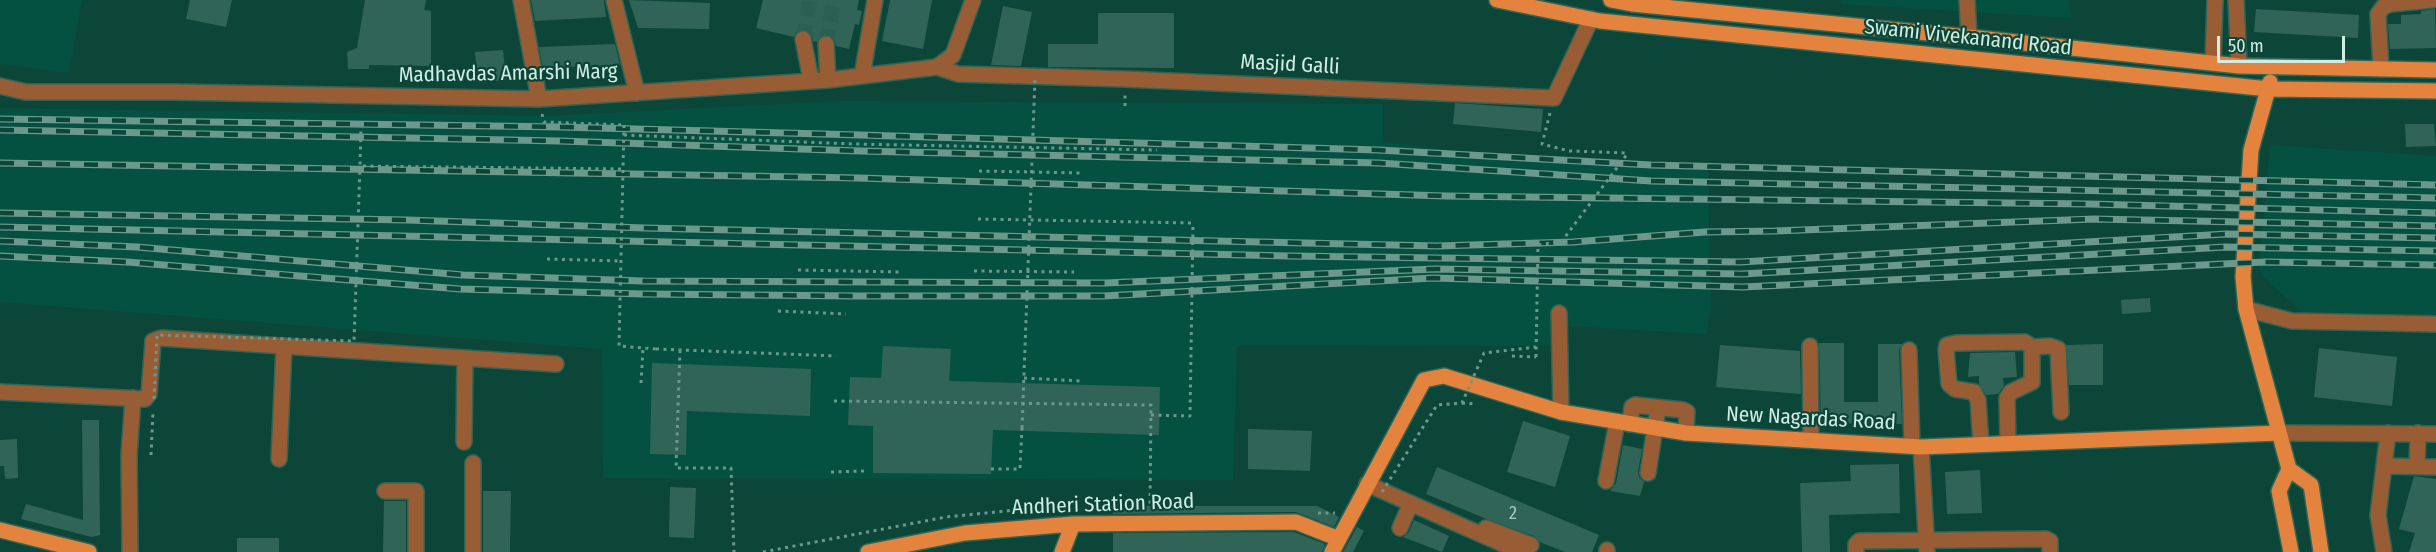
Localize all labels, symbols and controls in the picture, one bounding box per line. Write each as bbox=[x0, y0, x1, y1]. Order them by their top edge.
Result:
street label: Swami Vivekanand Road bbox=[1863, 15, 2073, 61]
scale bar bbox=[2220, 24, 2348, 62]
text: 50 m bbox=[2228, 35, 2264, 57]
street label: Masjid Galli bbox=[1240, 50, 1340, 80]
street label: Madhavdas Amarshi Marg bbox=[398, 59, 618, 89]
street label: New Nagardas Road bbox=[1725, 402, 1897, 436]
street label: Andheri Station Road bbox=[1011, 489, 1195, 521]
house number: 2 bbox=[1509, 503, 1517, 525]

